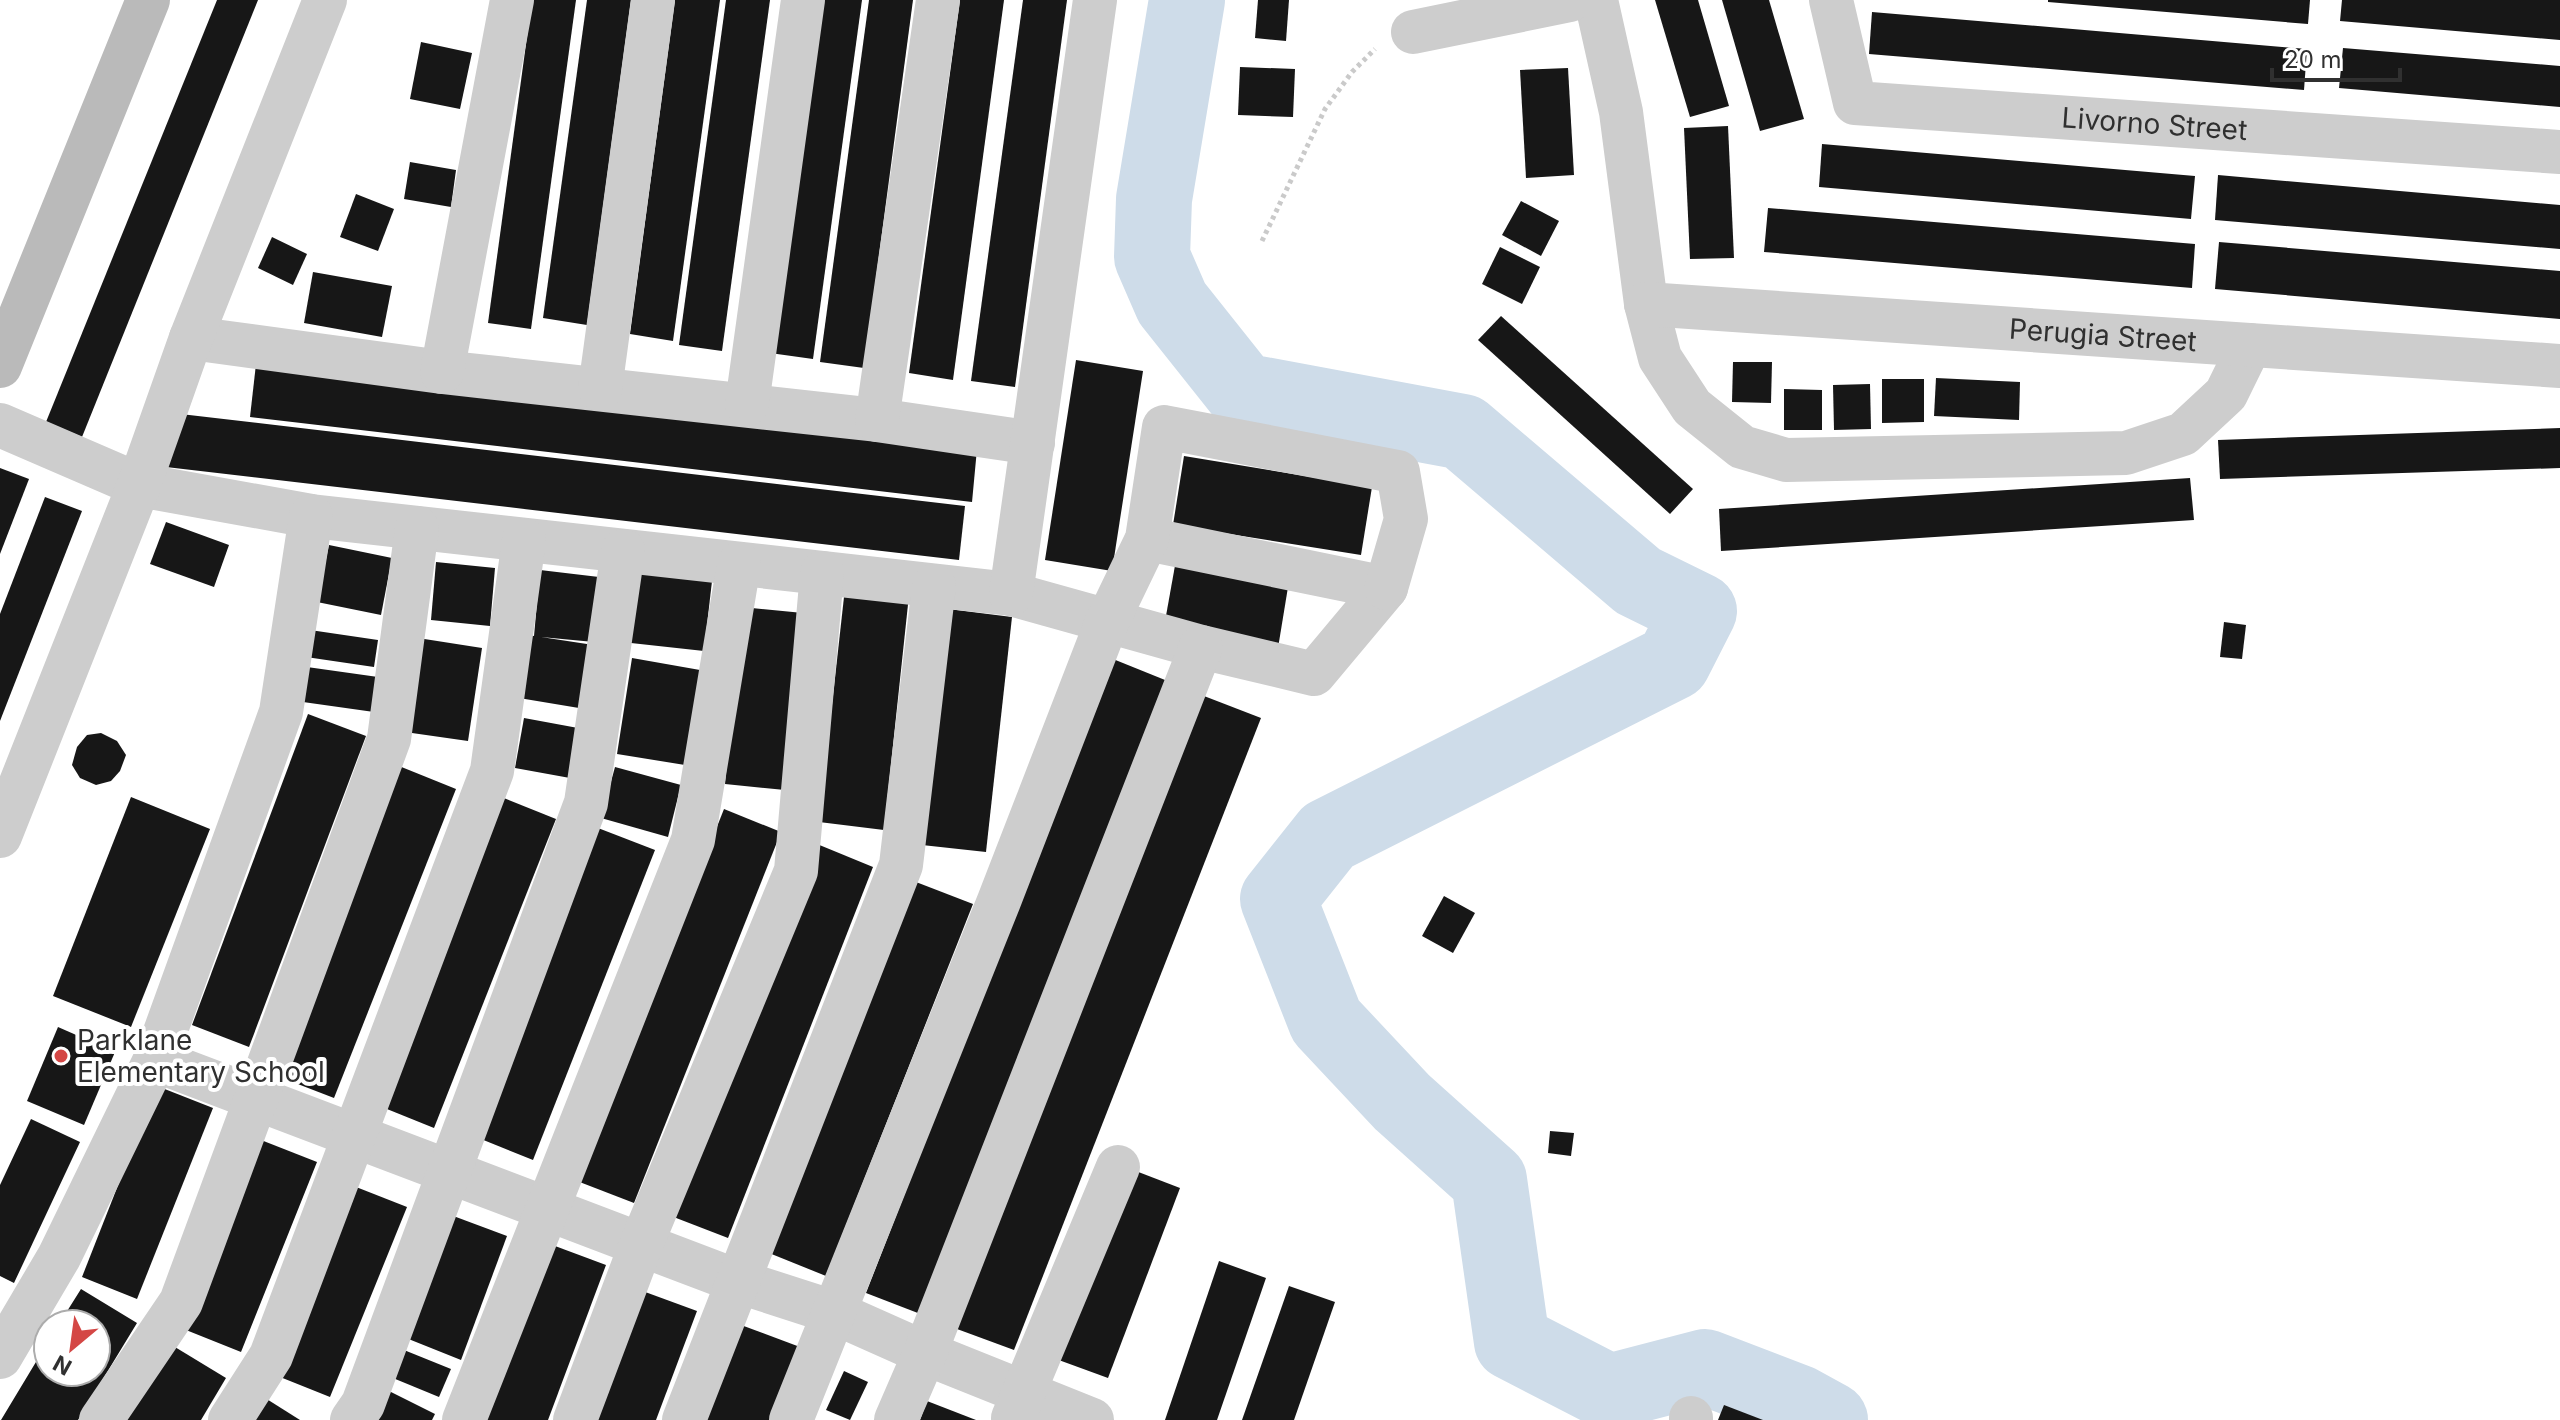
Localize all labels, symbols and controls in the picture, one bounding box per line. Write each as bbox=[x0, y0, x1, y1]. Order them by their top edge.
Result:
scale bar bbox=[2272, 32, 2400, 82]
text: 20 m bbox=[2284, 45, 2342, 74]
street label: Livorno Street bbox=[2061, 100, 2248, 147]
street label: Perugia Street bbox=[2008, 312, 2198, 358]
place label: Parklane Elementary School bbox=[77, 1023, 325, 1089]
marker: Parklane Elementary School bbox=[52, 1047, 70, 1065]
north arrow bbox=[32, 1308, 112, 1388]
text: N bbox=[49, 1350, 76, 1381]

